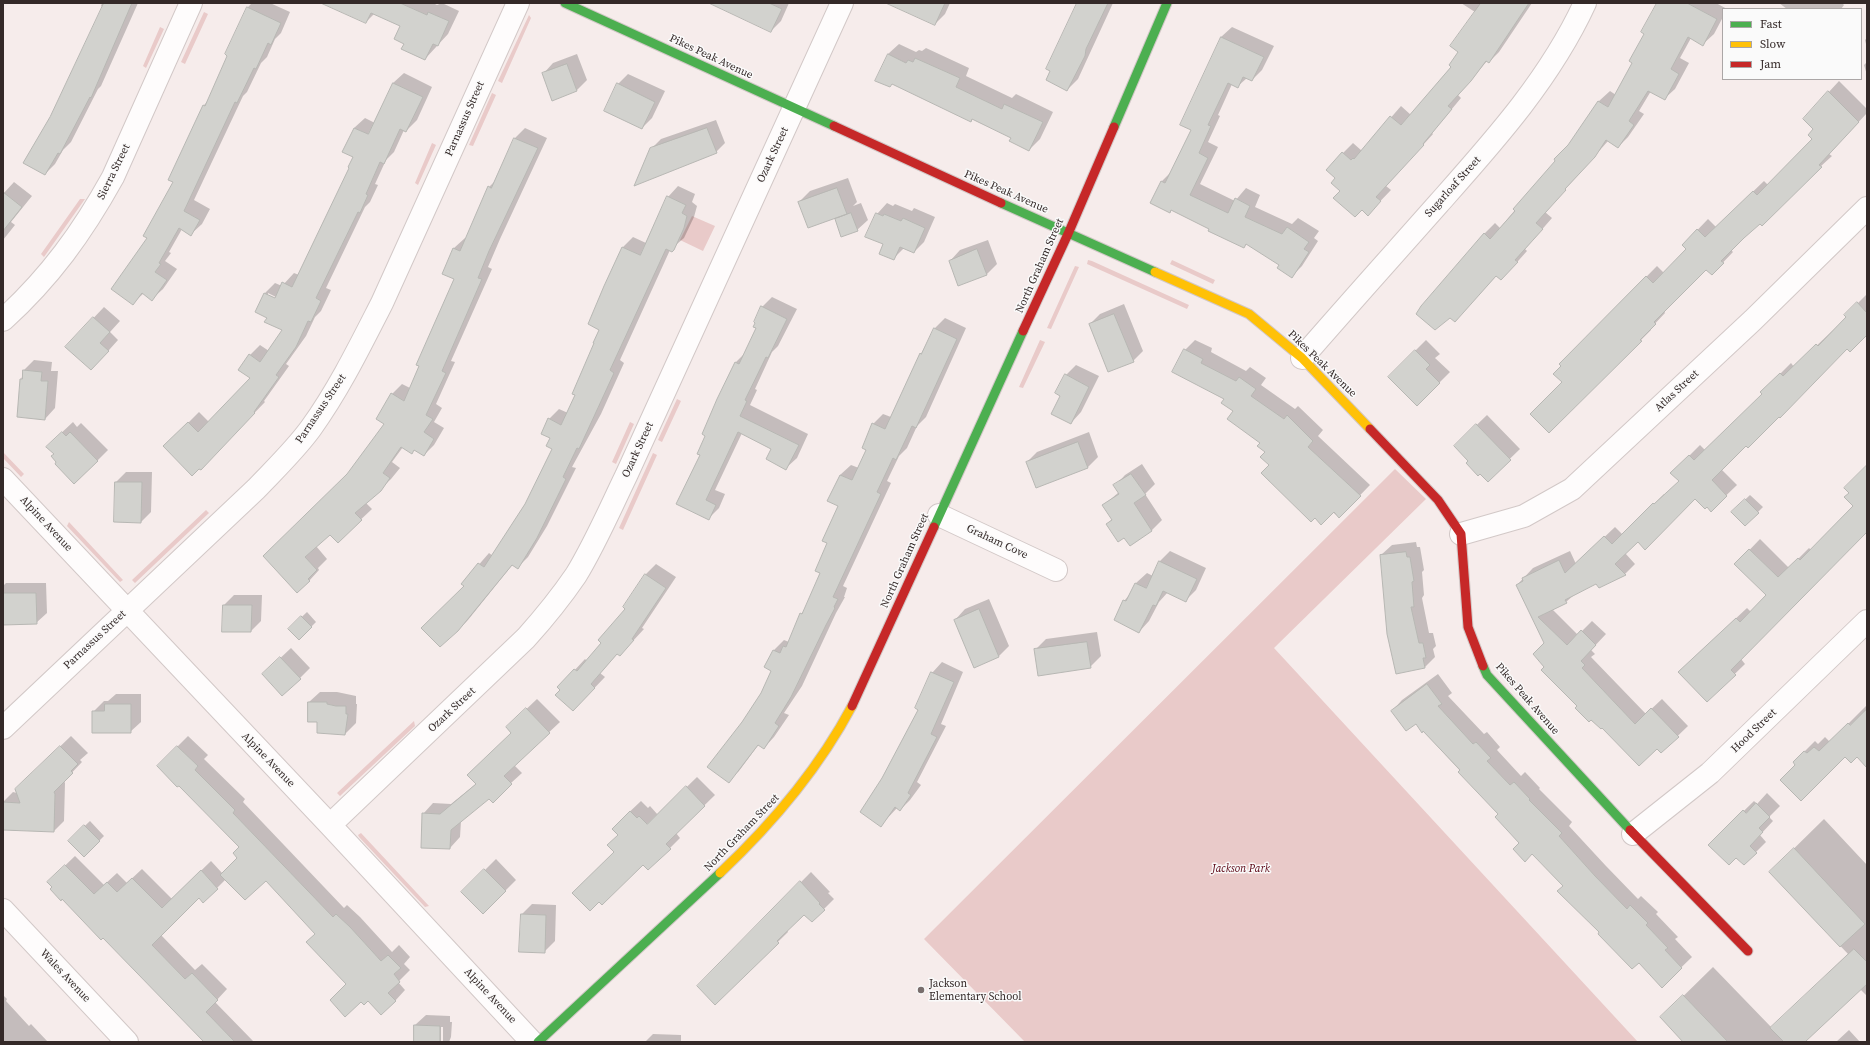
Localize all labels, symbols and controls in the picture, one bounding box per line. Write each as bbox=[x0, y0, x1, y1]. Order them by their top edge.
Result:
legend bbox=[1722, 8, 1862, 80]
text: Fast bbox=[1760, 16, 1782, 32]
street label: Pikes Peak Avenue bbox=[667, 32, 755, 82]
text: Slow bbox=[1760, 36, 1785, 52]
text: Jam bbox=[1760, 56, 1781, 72]
street label: Parnassus Street bbox=[443, 79, 487, 159]
street label: Ozark Street bbox=[754, 125, 792, 185]
street label: Sierra Street bbox=[95, 142, 133, 202]
street label: Sugarloaf Street bbox=[1422, 154, 1484, 220]
street label: Pikes Peak Avenue bbox=[962, 168, 1050, 216]
street label: North Graham Street bbox=[1013, 217, 1067, 315]
street label: Pikes Peak Avenue bbox=[1285, 328, 1359, 400]
street label: Atlas Street bbox=[1652, 367, 1702, 415]
street label: Parnassus Street bbox=[293, 372, 349, 446]
street label: Ozark Street bbox=[619, 420, 657, 480]
street label: Alpine Avenue bbox=[17, 494, 75, 554]
street label: North Graham Street bbox=[878, 512, 932, 610]
street label: Graham Cove bbox=[964, 522, 1030, 562]
street label: Parnassus Street bbox=[61, 608, 129, 672]
street label: Pikes Peak Avenue bbox=[1492, 660, 1562, 738]
street label: Ozark Street bbox=[426, 685, 478, 735]
street label: Hood Street bbox=[1729, 706, 1779, 756]
street label: Alpine Avenue bbox=[239, 730, 297, 790]
street label: North Graham Street bbox=[702, 792, 782, 874]
park label: Jackson Park bbox=[1212, 862, 1270, 876]
street label: Wales Avenue bbox=[37, 947, 93, 1005]
street label: Alpine Avenue bbox=[461, 966, 519, 1026]
place label: Jackson Elementary School bbox=[929, 977, 1021, 1003]
marker: Jackson Elementary School bbox=[916, 985, 926, 995]

